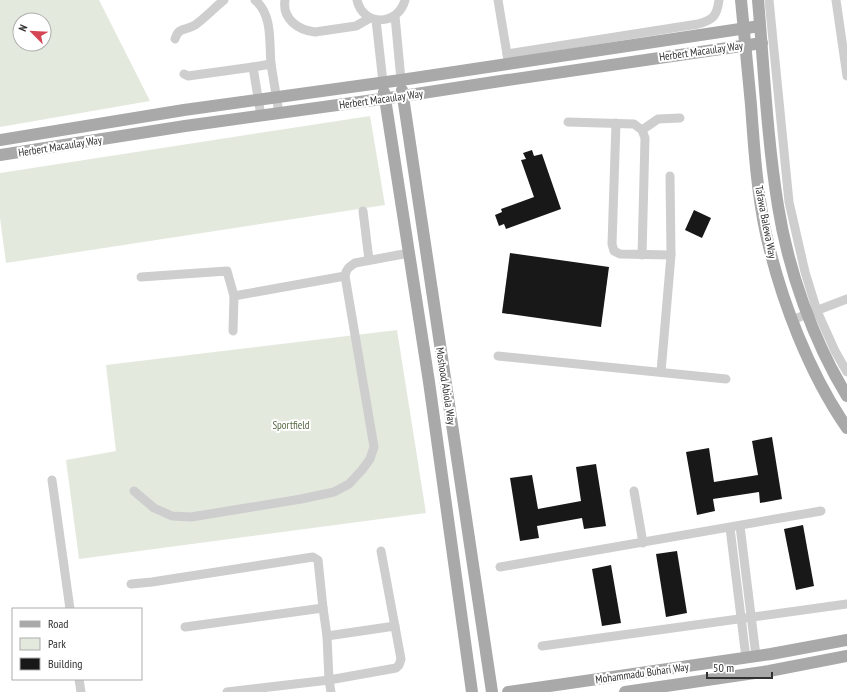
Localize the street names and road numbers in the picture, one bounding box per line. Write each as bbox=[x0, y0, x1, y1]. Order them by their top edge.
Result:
street label: Herbert Macaulay Way bbox=[658, 38, 745, 64]
street label: Herbert Macaulay Way bbox=[338, 86, 425, 112]
street label: Herbert Macaulay Way bbox=[17, 132, 104, 160]
street label: Tafawa Balewa Way bbox=[752, 184, 780, 261]
street label: Moshood Abiola Way bbox=[433, 346, 459, 427]
street label: Mohammadu Buhari Way bbox=[595, 659, 690, 686]

